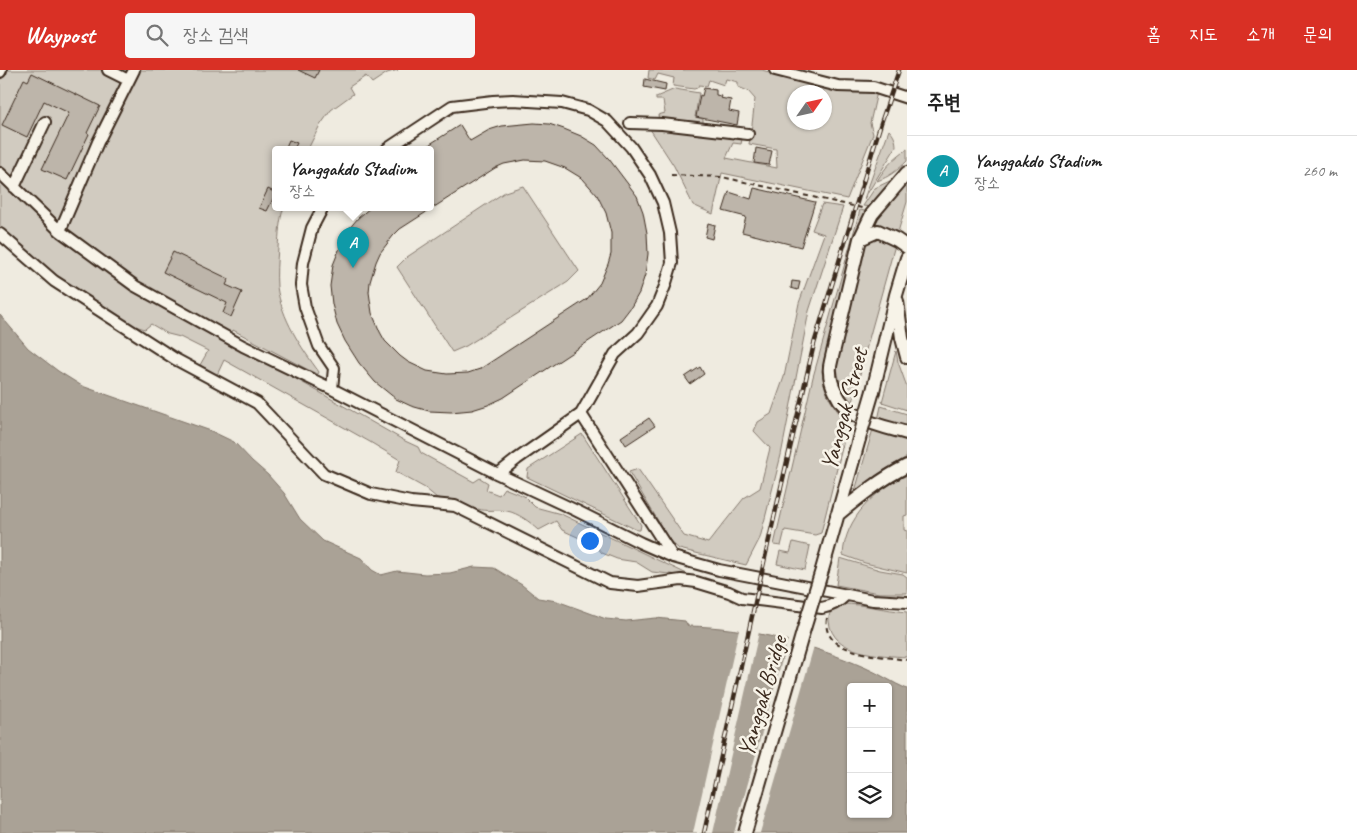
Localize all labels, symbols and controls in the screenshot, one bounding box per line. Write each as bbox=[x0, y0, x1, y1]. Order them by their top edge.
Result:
search box bbox=[125, 13, 475, 58]
text: Waypost bbox=[25, 20, 95, 50]
icon: search bbox=[143, 21, 171, 49]
text: 장소 검색 bbox=[183, 23, 249, 47]
text: 홈 bbox=[1147, 23, 1161, 45]
text: 지도 bbox=[1189, 23, 1218, 45]
text: 소개 bbox=[1246, 23, 1275, 45]
text: 문의 bbox=[1303, 23, 1332, 45]
north arrow bbox=[787, 85, 832, 130]
text: 주변 bbox=[927, 89, 961, 115]
popup bbox=[272, 146, 434, 211]
text: Yanggakdo Stadium bbox=[974, 149, 1101, 173]
text: Yanggakdo Stadium bbox=[289, 157, 417, 181]
text: A bbox=[939, 161, 947, 181]
text: 260 m bbox=[1303, 161, 1337, 181]
text: 장소 bbox=[974, 173, 1000, 193]
text: 장소 bbox=[289, 181, 315, 201]
pin: A bbox=[337, 227, 369, 268]
street label: Yanggak Street bbox=[813, 343, 875, 473]
your location bbox=[577, 528, 603, 554]
street label: Yanggak Bridge bbox=[730, 630, 794, 760]
map controls bbox=[847, 683, 892, 818]
button: + bbox=[847, 683, 892, 728]
button: − bbox=[847, 728, 892, 773]
button: layers bbox=[847, 773, 892, 818]

